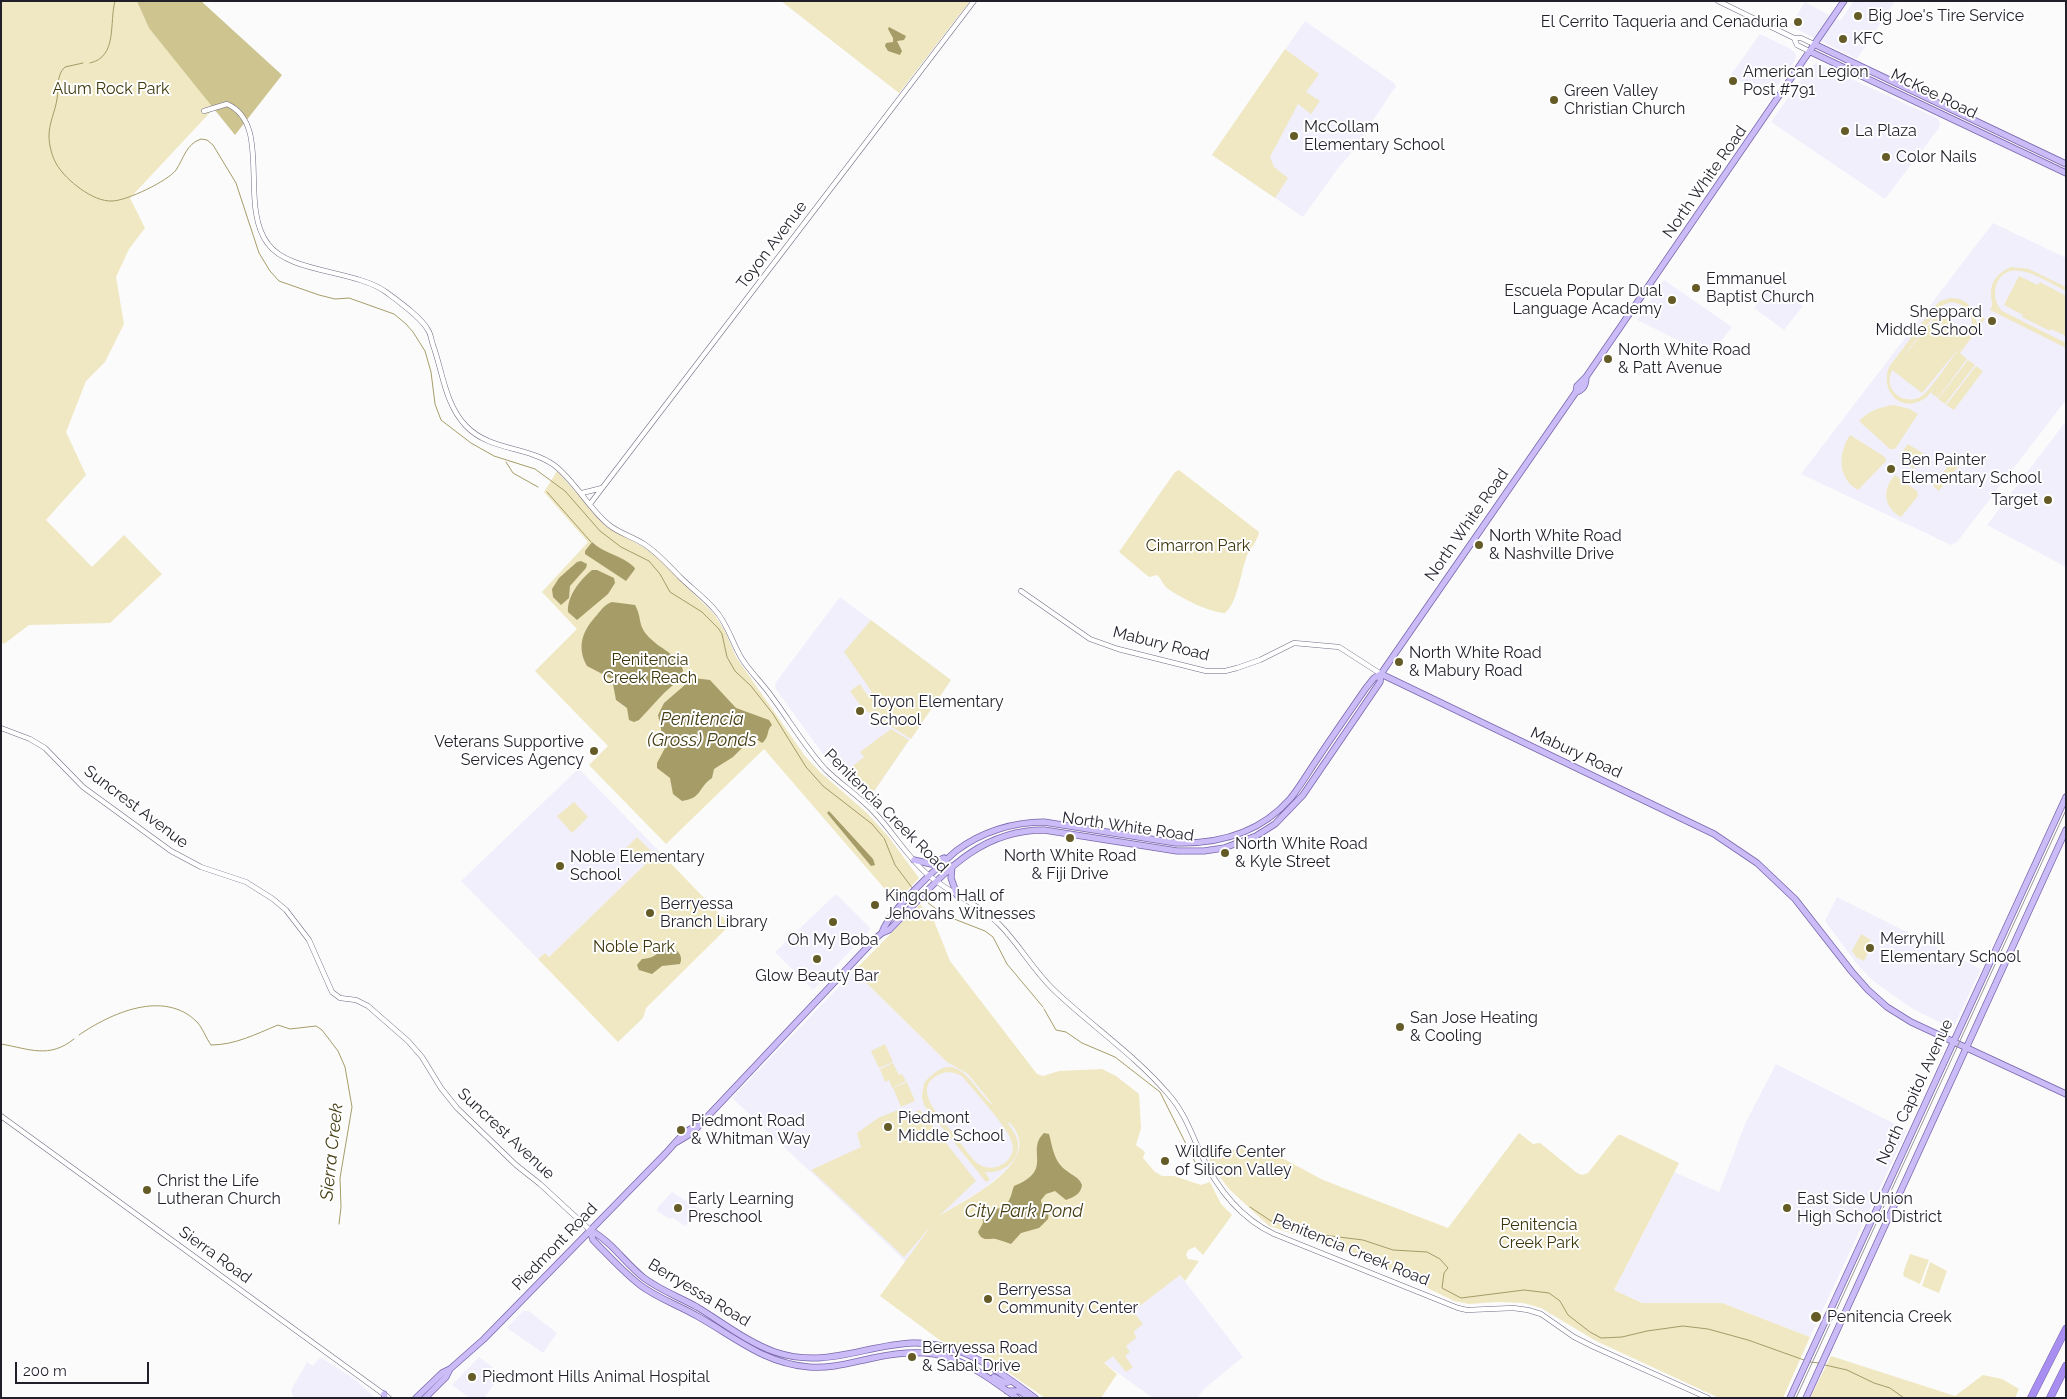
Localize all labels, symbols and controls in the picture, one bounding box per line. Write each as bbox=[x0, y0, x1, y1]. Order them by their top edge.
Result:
place label: Big Joe's Tire Service bbox=[1868, 6, 2024, 26]
marker: Big Joe's Tire Service bbox=[1852, 10, 1864, 22]
place label: El Cerrito Taqueria and Cenaduria bbox=[1541, 12, 1788, 32]
marker: El Cerrito Taqueria and Cenaduria bbox=[1792, 16, 1804, 28]
place label: KFC bbox=[1853, 29, 1883, 49]
marker: KFC bbox=[1837, 33, 1849, 45]
place label: American Legion Post #791 bbox=[1743, 62, 1869, 100]
street label: McKee Road bbox=[1888, 65, 1980, 123]
marker: American Legion Post #791 bbox=[1727, 75, 1739, 87]
park label: Alum Rock Park bbox=[52, 79, 170, 99]
place label: Green Valley Christian Church bbox=[1564, 81, 1685, 119]
marker: Green Valley Christian Church bbox=[1548, 94, 1560, 106]
place label: McCollam Elementary School bbox=[1304, 117, 1444, 155]
place label: La Plaza bbox=[1855, 121, 1917, 141]
street label: North White Road bbox=[1659, 122, 1751, 242]
marker: La Plaza bbox=[1839, 125, 1851, 137]
marker: McCollam Elementary School bbox=[1288, 130, 1300, 142]
place label: Color Nails bbox=[1896, 147, 1977, 167]
marker: Color Nails bbox=[1880, 151, 1892, 163]
street label: Toyon Avenue bbox=[733, 197, 811, 293]
place label: Emmanuel Baptist Church bbox=[1706, 269, 1814, 307]
place label: Escuela Popular Dual Language Academy bbox=[1504, 281, 1662, 319]
marker: Emmanuel Baptist Church bbox=[1690, 282, 1702, 294]
marker: Escuela Popular Dual Language Academy bbox=[1666, 294, 1678, 306]
place label: Sheppard Middle School bbox=[1876, 302, 1982, 340]
marker: Sheppard Middle School bbox=[1986, 315, 1998, 327]
place label: North White Road & Patt Avenue bbox=[1618, 340, 1751, 378]
marker: North White Road & Patt Avenue bbox=[1602, 353, 1614, 365]
place label: Ben Painter Elementary School bbox=[1901, 450, 2041, 488]
marker: Ben Painter Elementary School bbox=[1885, 463, 1897, 475]
street label: North White Road bbox=[1421, 465, 1513, 585]
place label: Target bbox=[1991, 490, 2038, 510]
marker: Target bbox=[2042, 494, 2054, 506]
place label: North White Road & Nashville Drive bbox=[1489, 526, 1622, 564]
park label: Cimarron Park bbox=[1146, 536, 1250, 556]
marker: North White Road & Nashville Drive bbox=[1473, 539, 1485, 551]
street label: Mabury Road bbox=[1111, 623, 1211, 665]
place label: North White Road & Mabury Road bbox=[1409, 643, 1542, 681]
park label: Penitencia Creek Reach bbox=[603, 650, 697, 688]
marker: North White Road & Mabury Road bbox=[1393, 656, 1405, 668]
place label: Toyon Elementary School bbox=[870, 692, 1004, 730]
marker: Toyon Elementary School bbox=[854, 705, 866, 717]
water label: Penitencia (Gross) Ponds bbox=[647, 709, 757, 752]
street label: Mabury Road bbox=[1527, 723, 1625, 783]
place label: Veterans Supportive Services Agency bbox=[434, 732, 584, 770]
marker: Veterans Supportive Services Agency bbox=[588, 745, 600, 757]
street label: Penitencia Creek Road bbox=[820, 745, 952, 877]
street label: Suncrest Avenue bbox=[80, 762, 192, 852]
street label: North White Road bbox=[1061, 808, 1195, 846]
marker: North White Road & Fiji Drive bbox=[1064, 832, 1076, 844]
place label: North White Road & Kyle Street bbox=[1235, 834, 1368, 872]
place label: North White Road & Fiji Drive bbox=[1004, 846, 1136, 884]
place label: Noble Elementary School bbox=[570, 847, 705, 885]
marker: North White Road & Kyle Street bbox=[1219, 847, 1231, 859]
marker: Noble Elementary School bbox=[554, 860, 566, 872]
place label: Kingdom Hall of Jehovahs Witnesses bbox=[885, 886, 1036, 924]
place label: Berryessa Branch Library bbox=[660, 894, 768, 932]
marker: Kingdom Hall of Jehovahs Witnesses bbox=[869, 899, 881, 911]
marker: Berryessa Branch Library bbox=[644, 907, 656, 919]
marker: Oh My Boba bbox=[827, 916, 839, 928]
place label: Merryhill Elementary School bbox=[1880, 929, 2020, 967]
place label: Oh My Boba bbox=[788, 930, 878, 950]
park label: Noble Park bbox=[593, 937, 675, 957]
marker: Merryhill Elementary School bbox=[1864, 942, 1876, 954]
marker: Glow Beauty Bar bbox=[811, 953, 823, 965]
place label: Glow Beauty Bar bbox=[755, 966, 879, 986]
place label: San Jose Heating & Cooling bbox=[1410, 1008, 1538, 1046]
street label: North Capitol Avenue bbox=[1873, 1016, 1957, 1168]
marker: San Jose Heating & Cooling bbox=[1394, 1021, 1406, 1033]
street label: Suncrest Avenue bbox=[454, 1084, 558, 1184]
water label: Sierra Creek bbox=[316, 1102, 348, 1202]
place label: Piedmont Middle School bbox=[898, 1108, 1004, 1146]
place label: Piedmont Road & Whitman Way bbox=[691, 1111, 811, 1149]
marker: Piedmont Middle School bbox=[882, 1121, 894, 1133]
marker: Piedmont Road & Whitman Way bbox=[675, 1124, 687, 1136]
place label: Wildlife Center of Silicon Valley bbox=[1175, 1142, 1292, 1180]
marker: Wildlife Center of Silicon Valley bbox=[1159, 1155, 1171, 1167]
place label: Christ the Life Lutheran Church bbox=[157, 1171, 281, 1209]
marker: Christ the Life Lutheran Church bbox=[141, 1184, 153, 1196]
place label: Early Learning Preschool bbox=[688, 1189, 794, 1227]
place label: East Side Union High School District bbox=[1797, 1189, 1942, 1227]
street label: Piedmont Road bbox=[508, 1199, 602, 1295]
water label: City Park Pond bbox=[965, 1201, 1083, 1223]
marker: Early Learning Preschool bbox=[672, 1202, 684, 1214]
marker: East Side Union High School District bbox=[1781, 1202, 1793, 1214]
street label: Penitencia Creek Road bbox=[1270, 1210, 1432, 1290]
park label: Penitencia Creek Park bbox=[1499, 1215, 1579, 1253]
street label: Sierra Road bbox=[175, 1222, 255, 1288]
street label: Berryessa Road bbox=[644, 1255, 754, 1331]
place label: Berryessa Community Center bbox=[998, 1280, 1138, 1318]
marker: Berryessa Community Center bbox=[982, 1293, 994, 1305]
place label: Penitencia Creek bbox=[1827, 1307, 1952, 1327]
marker: Penitencia Creek bbox=[1809, 1310, 1823, 1324]
place label: Berryessa Road & Sabal Drive bbox=[922, 1338, 1038, 1376]
marker: Berryessa Road & Sabal Drive bbox=[906, 1351, 918, 1363]
scale bar bbox=[18, 1352, 151, 1384]
text: 200 m bbox=[23, 1362, 67, 1380]
place label: Piedmont Hills Animal Hospital bbox=[482, 1367, 710, 1387]
marker: Piedmont Hills Animal Hospital bbox=[466, 1371, 478, 1383]

